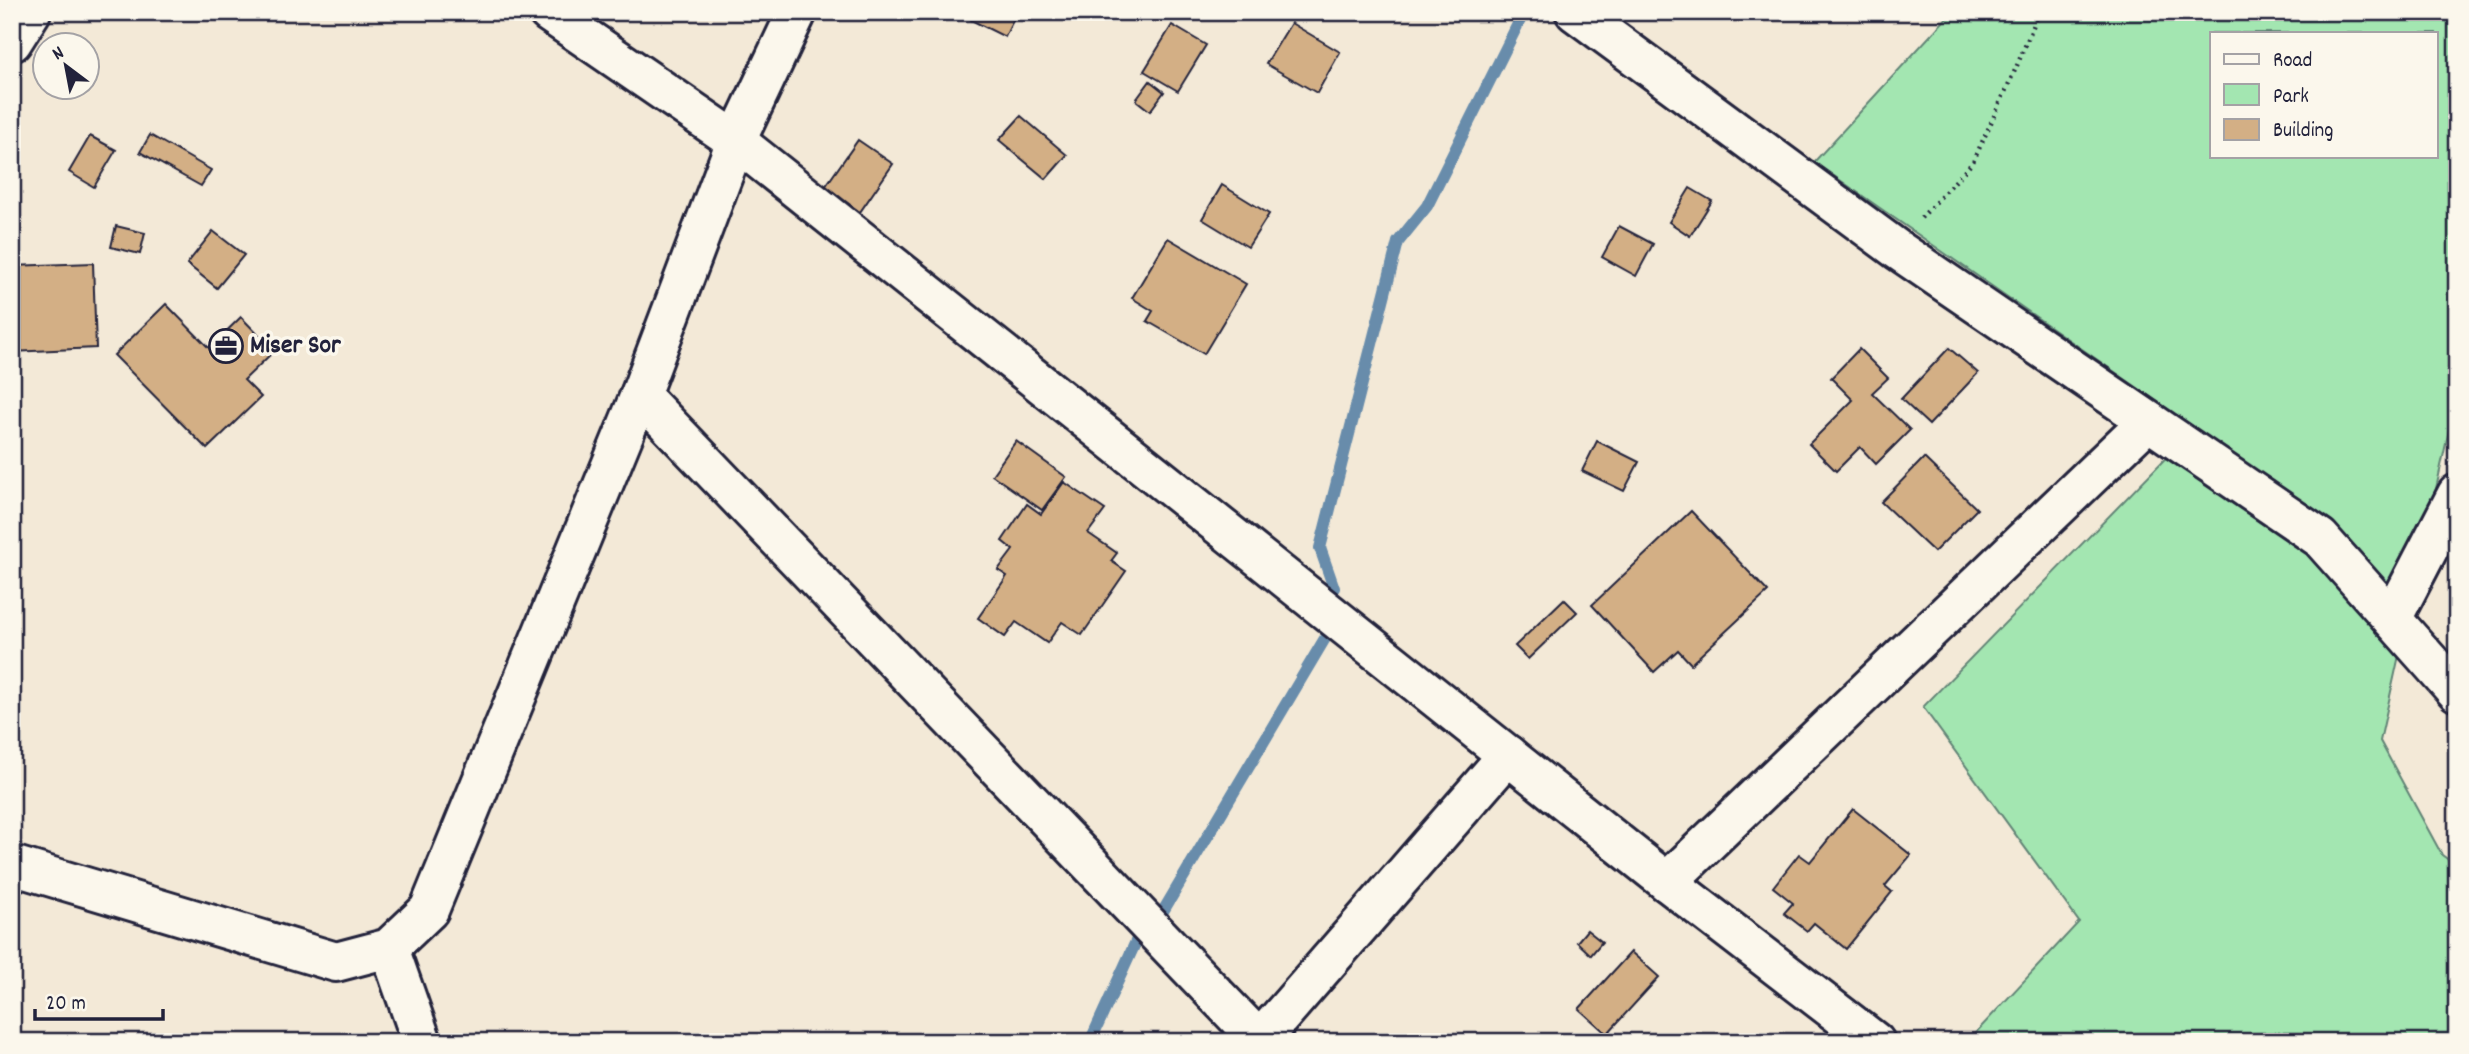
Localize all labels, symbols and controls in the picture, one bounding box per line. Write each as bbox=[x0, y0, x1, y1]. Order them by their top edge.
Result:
north arrow bbox=[32, 32, 102, 102]
legend bbox=[2210, 32, 2438, 158]
text: N bbox=[48, 41, 70, 68]
text: Road bbox=[2273, 47, 2312, 77]
text: Park bbox=[2273, 83, 2309, 113]
text: Building bbox=[2273, 117, 2333, 147]
office icon: Miser Sor bbox=[207, 327, 245, 365]
place label: Miser Sor bbox=[250, 328, 341, 365]
scale bar bbox=[35, 977, 163, 1021]
text: 20 m bbox=[46, 990, 86, 1020]

